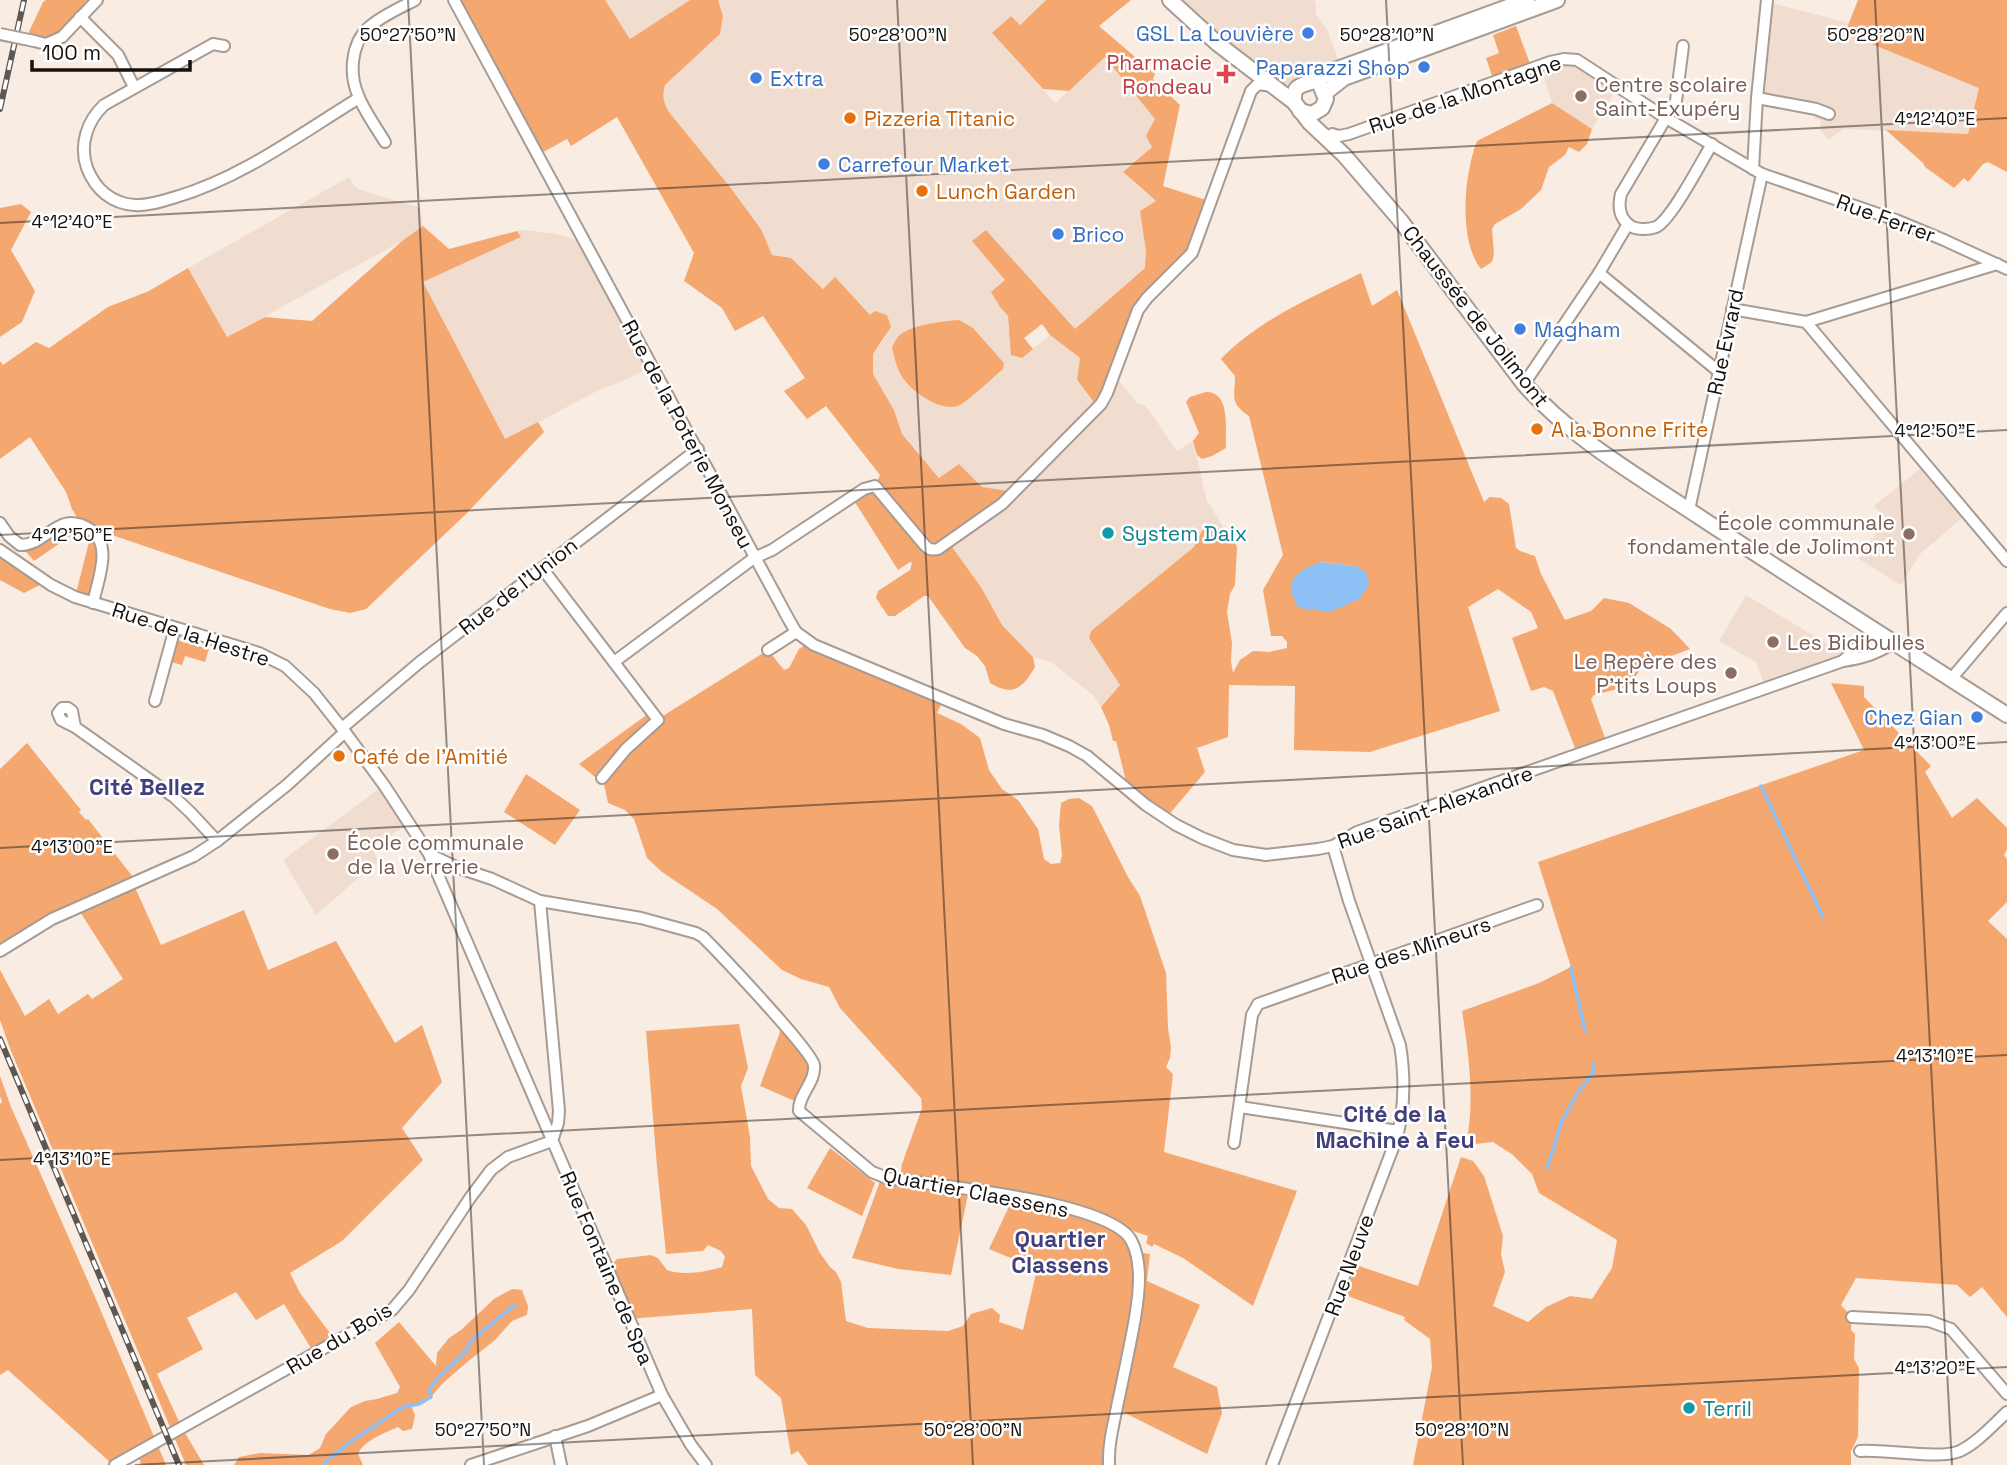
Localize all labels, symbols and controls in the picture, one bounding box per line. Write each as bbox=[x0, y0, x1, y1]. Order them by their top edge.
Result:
place label: GSL La Louvière bbox=[1136, 20, 1294, 47]
text: 50°27'50"N bbox=[360, 23, 456, 46]
text: 50°28'00"N bbox=[849, 23, 947, 46]
text: 50°28'10"N bbox=[1340, 23, 1434, 46]
text: 50°28'20"N bbox=[1827, 23, 1925, 46]
marker: GSL La Louvière bbox=[1300, 25, 1316, 41]
scale bar bbox=[32, 28, 189, 72]
text: 100 m bbox=[42, 39, 101, 66]
street label: Rue de la Montagne bbox=[1365, 48, 1565, 140]
place label: Pharmacie Rondeau bbox=[1107, 49, 1212, 100]
place label: Paparazzi Shop bbox=[1256, 54, 1410, 81]
marker: Paparazzi Shop bbox=[1416, 59, 1432, 75]
place label: Extra bbox=[770, 65, 824, 92]
marker: Pharmacie Rondeau bbox=[1218, 66, 1234, 82]
marker: Extra bbox=[748, 70, 764, 86]
place label: Centre scolaire Saint-Exupéry bbox=[1595, 71, 1747, 122]
marker: Centre scolaire Saint-Exupéry bbox=[1573, 88, 1589, 104]
place label: Pizzeria Titanic bbox=[864, 105, 1015, 132]
text: 4°12'40"E bbox=[1895, 107, 1975, 130]
marker: Pizzeria Titanic bbox=[842, 110, 858, 126]
place label: Carrefour Market bbox=[838, 151, 1010, 178]
marker: Carrefour Market bbox=[816, 156, 832, 172]
place label: Lunch Garden bbox=[936, 178, 1076, 205]
marker: Lunch Garden bbox=[914, 183, 930, 199]
street label: Rue Ferrer bbox=[1833, 188, 1939, 248]
text: 4°12'40"E bbox=[32, 210, 112, 233]
street label: Chaussée de Jolimont bbox=[1397, 220, 1555, 412]
place label: Brico bbox=[1072, 221, 1124, 248]
marker: Brico bbox=[1050, 226, 1066, 242]
street label: Rue Evrard bbox=[1701, 286, 1749, 398]
street label: Rue de la Poterie Monseu bbox=[616, 315, 760, 553]
place label: Magham bbox=[1534, 316, 1620, 343]
marker: Magham bbox=[1512, 321, 1528, 337]
place label: A la Bonne Frite bbox=[1551, 416, 1709, 443]
text: 4°12'50"E bbox=[1894, 419, 1976, 442]
marker: A la Bonne Frite bbox=[1529, 421, 1545, 437]
place label: École communale fondamentale de Jolimont bbox=[1627, 509, 1895, 560]
place label: System Daix bbox=[1122, 520, 1247, 547]
text: 4°12'50"E bbox=[31, 523, 113, 546]
marker: System Daix bbox=[1100, 525, 1116, 541]
marker: École communale fondamentale de Jolimont bbox=[1901, 526, 1917, 542]
street label: Rue de l'Union bbox=[453, 531, 583, 641]
street label: Rue de la Hestre bbox=[109, 596, 273, 672]
place label: Les Bidibulles bbox=[1787, 629, 1925, 656]
marker: Les Bidibulles bbox=[1765, 634, 1781, 650]
place label: Le Repère des P'tits Loups bbox=[1574, 648, 1717, 699]
marker: Le Repère des P'tits Loups bbox=[1723, 665, 1739, 681]
place label: Chez Gian bbox=[1864, 704, 1963, 731]
marker: Chez Gian bbox=[1969, 709, 1985, 725]
text: 4°13'00"E bbox=[1894, 731, 1976, 754]
place label: Café de l'Amitié bbox=[353, 743, 508, 770]
marker: Café de l'Amitié bbox=[331, 748, 347, 764]
street label: Rue Saint-Alexandre bbox=[1334, 759, 1536, 855]
district label: Cité Bellez bbox=[89, 772, 205, 802]
place label: École communale de la Verrerie bbox=[347, 829, 524, 880]
text: 4°13'00"E bbox=[31, 835, 113, 858]
marker: École communale de la Verrerie bbox=[325, 846, 341, 862]
street label: Rue des Mineurs bbox=[1328, 910, 1494, 990]
text: 4°13'10"E bbox=[1896, 1044, 1974, 1067]
district label: Cité de la Machine à Feu bbox=[1315, 1099, 1475, 1155]
text: 4°13'10"E bbox=[33, 1147, 111, 1170]
street label: Quartier Claessens bbox=[881, 1161, 1071, 1223]
street label: Rue Fontaine de Spa bbox=[554, 1167, 660, 1369]
street label: Rue Neuve bbox=[1318, 1210, 1380, 1320]
district label: Quartier Classens bbox=[1011, 1224, 1109, 1280]
street label: Rue du Bois bbox=[281, 1296, 397, 1380]
text: 4°13'20"E bbox=[1894, 1356, 1976, 1379]
place label: Terril bbox=[1703, 1395, 1752, 1422]
marker: Terril bbox=[1681, 1400, 1697, 1416]
text: 50°27'50"N bbox=[435, 1418, 531, 1441]
text: 50°28'00"N bbox=[924, 1418, 1022, 1441]
text: 50°28'10"N bbox=[1415, 1418, 1509, 1441]

